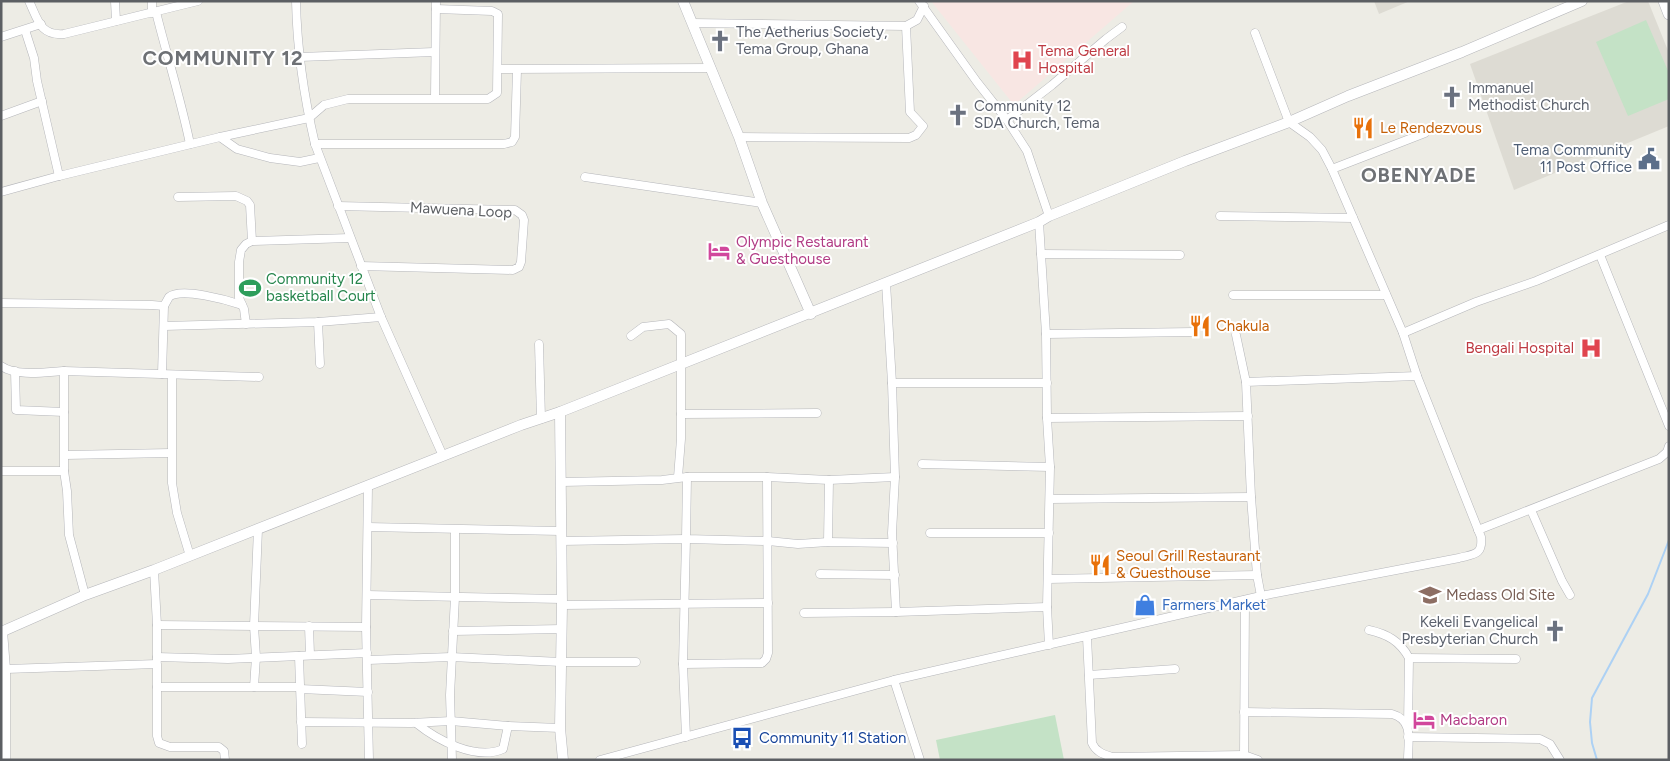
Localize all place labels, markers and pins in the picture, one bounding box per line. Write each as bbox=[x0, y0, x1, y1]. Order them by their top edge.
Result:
place label: The Aetherius Society, Tema Group, Ghana bbox=[736, 23, 887, 58]
church icon: The Aetherius Society, Tema Group, Ghana bbox=[707, 28, 733, 54]
place label: Tema General Hospital bbox=[1038, 42, 1130, 77]
hospital icon: Tema General Hospital bbox=[1009, 47, 1035, 73]
place label: Immanuel Methodist Church bbox=[1468, 79, 1589, 114]
church icon: Immanuel Methodist Church bbox=[1439, 84, 1465, 110]
place label: Community 12 SDA Church, Tema bbox=[974, 97, 1100, 132]
church icon: Community 12 SDA Church, Tema bbox=[945, 102, 971, 128]
restaurant icon: Le Rendezvous bbox=[1350, 115, 1376, 141]
place label: Le Rendezvous bbox=[1380, 119, 1482, 137]
place label: Tema Community 11 Post Office bbox=[1514, 141, 1632, 176]
public building icon: Tema Community 11 Post Office bbox=[1636, 146, 1662, 172]
place label: Olympic Restaurant & Guesthouse bbox=[736, 233, 869, 268]
hotel icon: Olympic Restaurant & Guesthouse bbox=[706, 238, 732, 264]
place label: Community 12 basketball Court bbox=[266, 270, 376, 305]
sports icon: Community 12 basketball Court bbox=[237, 275, 263, 301]
restaurant icon: Chakula bbox=[1187, 313, 1213, 339]
place label: Chakula bbox=[1216, 317, 1269, 335]
hospital icon: Bengali Hospital bbox=[1578, 335, 1604, 361]
place label: Bengali Hospital bbox=[1465, 339, 1574, 357]
place label: Seoul Grill Restaurant & Guesthouse bbox=[1116, 547, 1261, 582]
restaurant icon: Seoul Grill Restaurant & Guesthouse bbox=[1087, 552, 1113, 578]
school or university icon: Medass Old Site bbox=[1417, 582, 1443, 608]
place label: Medass Old Site bbox=[1446, 586, 1555, 604]
shop icon: Farmers Market bbox=[1132, 592, 1158, 618]
place label: Farmers Market bbox=[1162, 596, 1266, 614]
place label: Kekeli Evangelical Presbyterian Church bbox=[1401, 613, 1538, 648]
church icon: Kekeli Evangelical Presbyterian Church bbox=[1542, 618, 1568, 644]
hotel icon: Macbaron bbox=[1411, 707, 1437, 733]
place label: Macbaron bbox=[1440, 711, 1507, 729]
bus stop icon: Community 11 Station bbox=[729, 725, 755, 751]
place label: Community 11 Station bbox=[759, 729, 906, 747]

